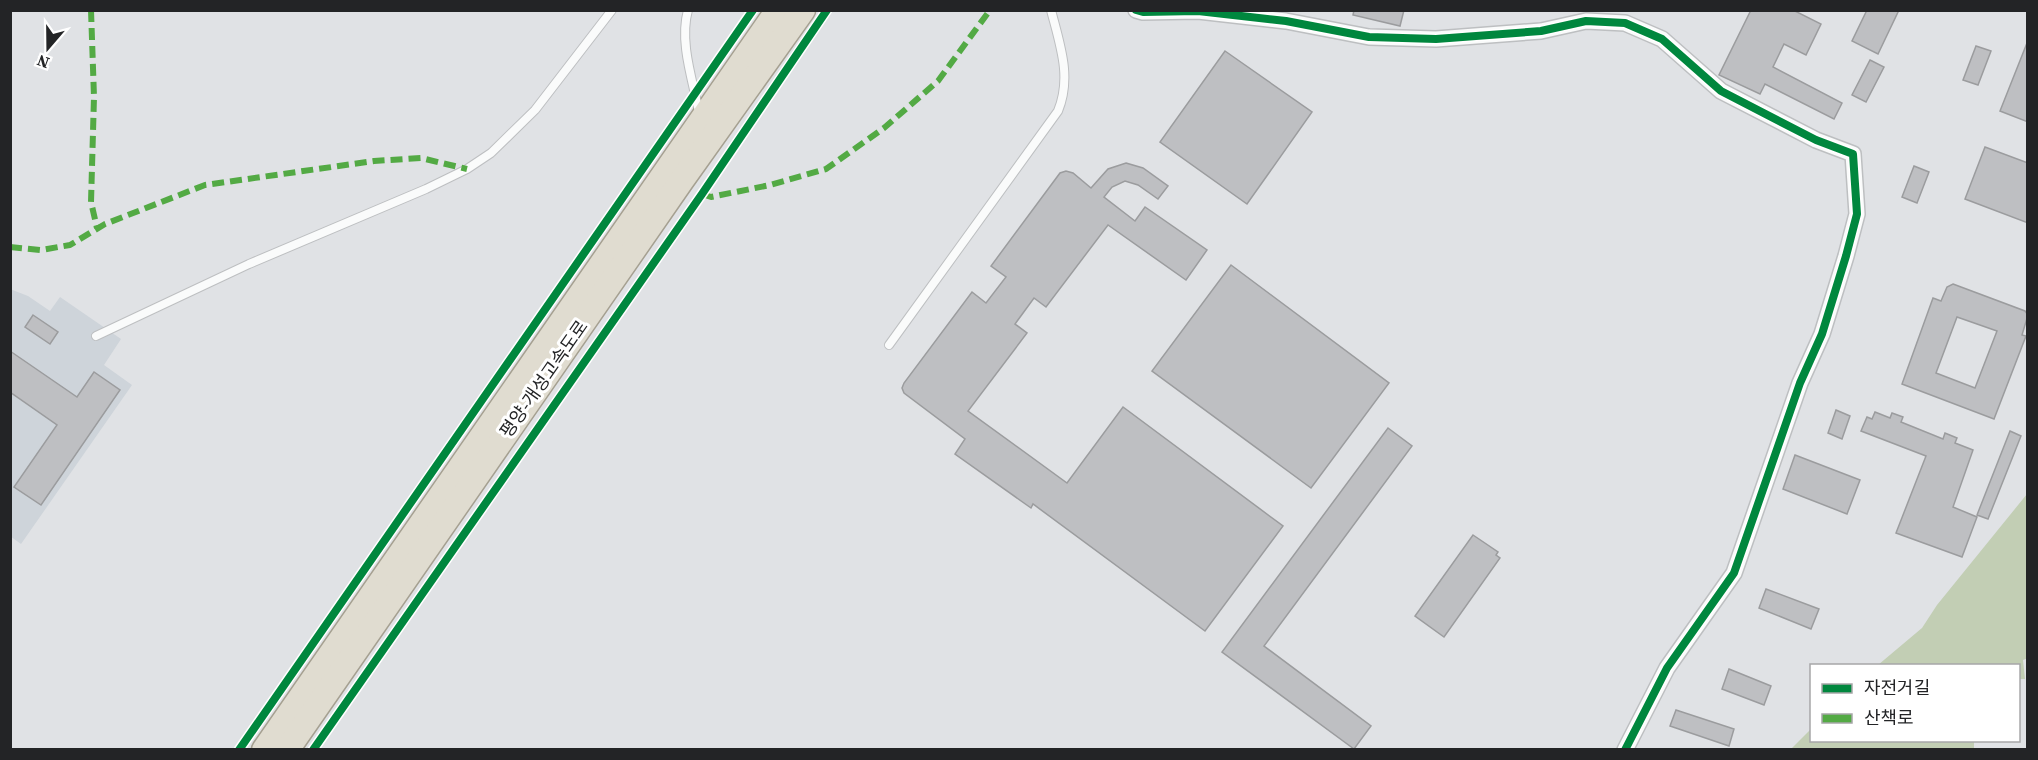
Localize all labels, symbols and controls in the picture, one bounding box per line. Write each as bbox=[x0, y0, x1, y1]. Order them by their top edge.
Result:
north arrow bbox=[18, 18, 78, 78]
text: N bbox=[33, 50, 52, 74]
street label: 평양-개성고속도로 bbox=[494, 315, 593, 442]
legend bbox=[1810, 664, 2020, 742]
text: 자전거길 bbox=[1864, 675, 1930, 700]
text: 산책로 bbox=[1864, 705, 1914, 730]

